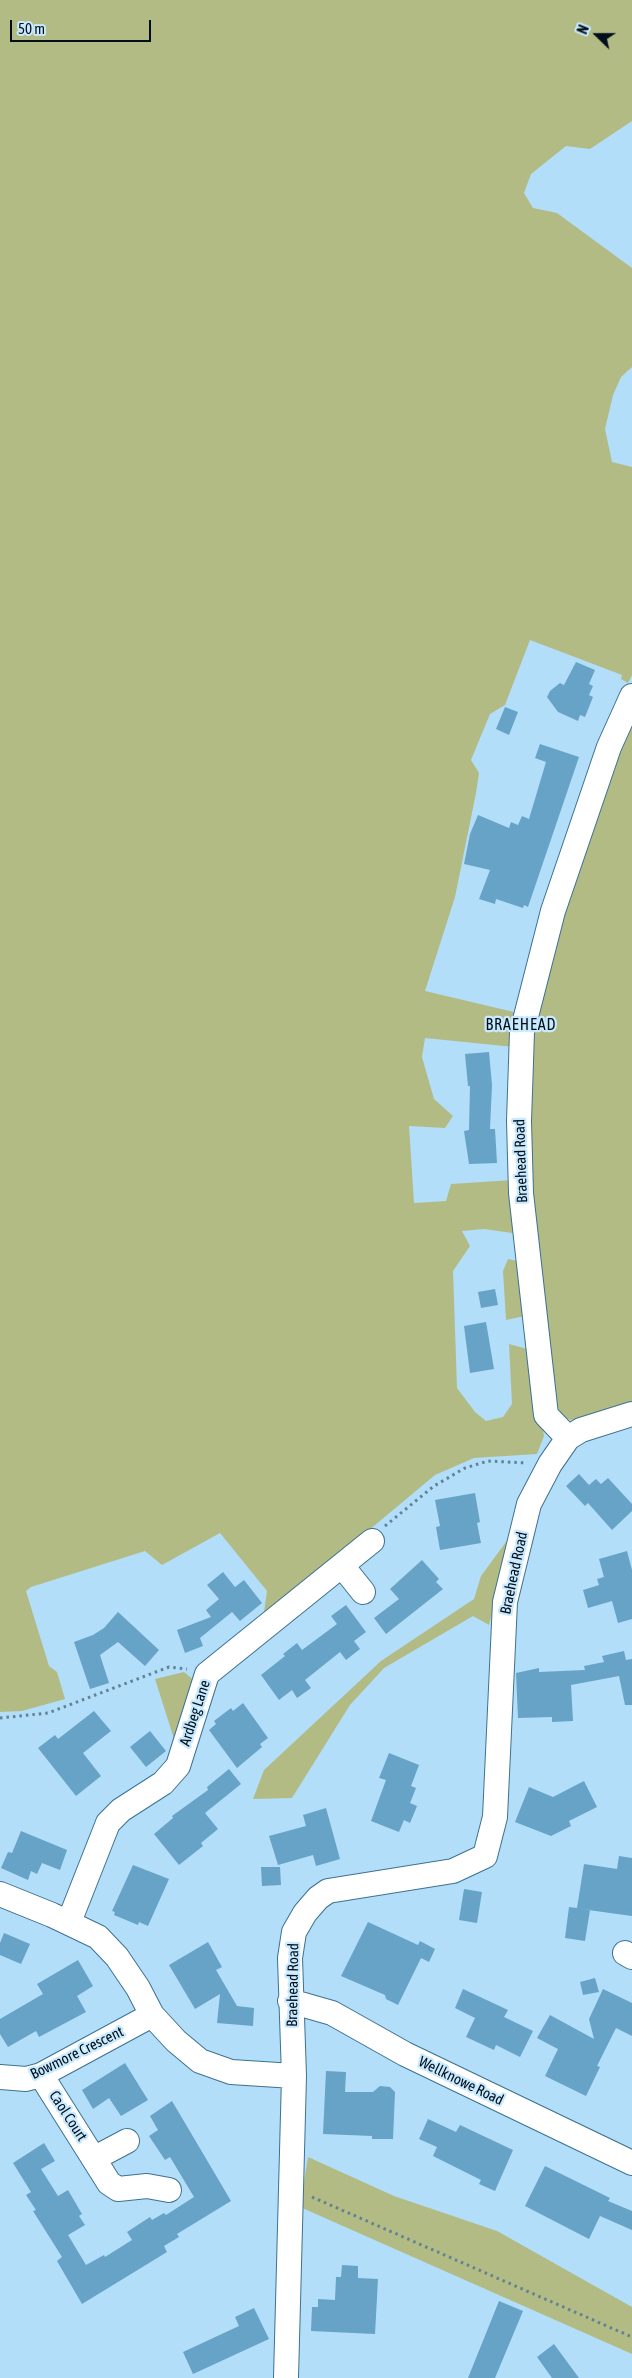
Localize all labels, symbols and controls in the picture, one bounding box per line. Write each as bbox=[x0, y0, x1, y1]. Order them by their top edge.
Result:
scale bar bbox=[12, 10, 154, 42]
north arrow bbox=[572, 10, 622, 60]
text: 50 m bbox=[18, 20, 45, 37]
text: N bbox=[574, 23, 592, 36]
district label: BRAEHEAD bbox=[484, 1015, 558, 1035]
street label: Braehead Road bbox=[511, 1119, 531, 1203]
street label: Braehead Road bbox=[496, 1530, 532, 1616]
street label: Ardbeg Lane bbox=[176, 1678, 214, 1748]
street label: Braehead Road bbox=[283, 1943, 303, 2027]
street label: Bowmore Crescent bbox=[28, 2023, 126, 2083]
street label: Wellknowe Road bbox=[416, 2053, 506, 2109]
street label: Caol Court bbox=[45, 2087, 91, 2145]

